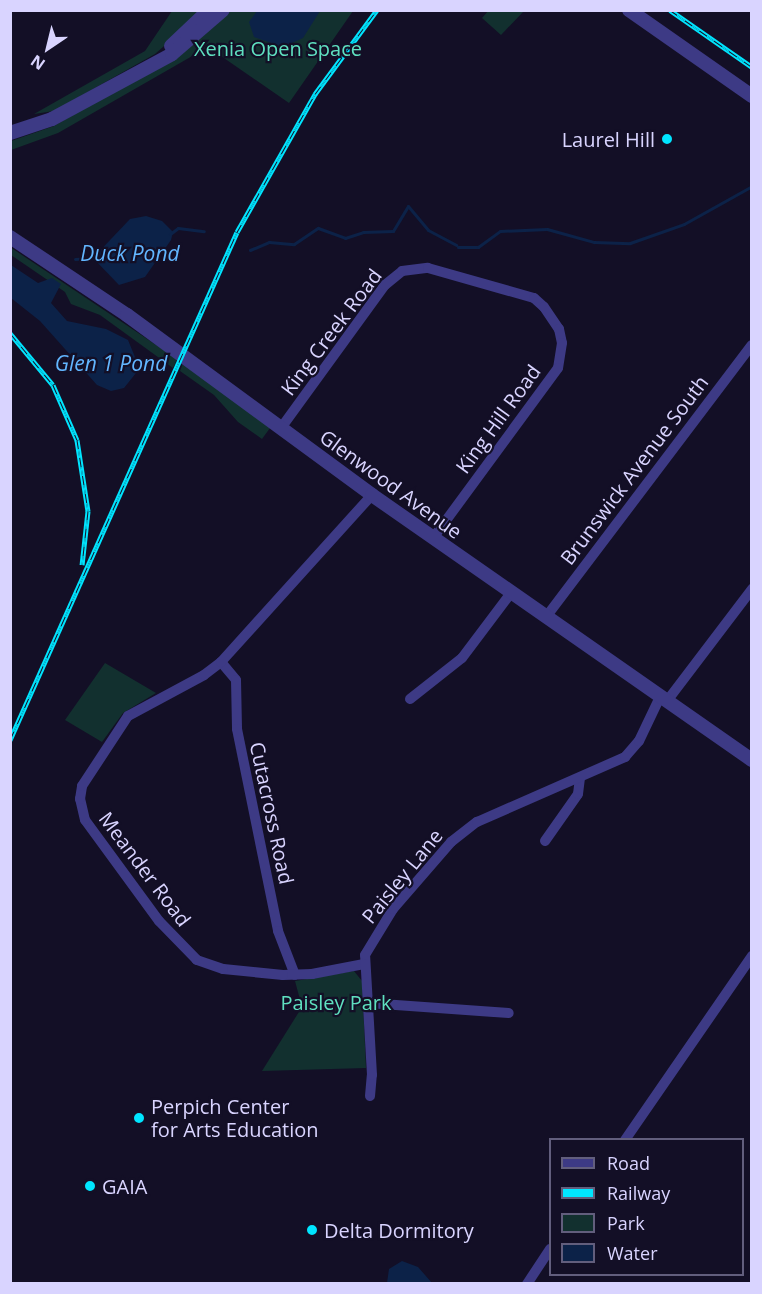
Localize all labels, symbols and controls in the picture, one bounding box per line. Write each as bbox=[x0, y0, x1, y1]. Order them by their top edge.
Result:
north arrow bbox=[18, 18, 78, 78]
park label: Xenia Open Space bbox=[194, 36, 362, 60]
text: N bbox=[26, 50, 49, 75]
place label: Laurel Hill bbox=[562, 127, 655, 151]
marker: Laurel Hill bbox=[660, 132, 674, 146]
water label: Duck Pond bbox=[80, 240, 180, 266]
street label: King Creek Road bbox=[276, 264, 386, 400]
water label: Glen 1 Pond bbox=[55, 350, 167, 376]
street label: King Hill Road bbox=[451, 360, 545, 478]
street label: Brunswick Avenue South bbox=[555, 371, 713, 569]
street label: Glenwood Avenue bbox=[315, 424, 467, 544]
street label: Cutacross Road bbox=[245, 740, 299, 886]
street label: Meander Road bbox=[94, 807, 196, 931]
street label: Paisley Lane bbox=[357, 824, 447, 928]
park label: Paisley Park bbox=[280, 990, 392, 1014]
place label: Perpich Center for Arts Education bbox=[151, 1094, 319, 1141]
marker: Perpich Center for Arts Education bbox=[132, 1111, 146, 1125]
legend bbox=[549, 1138, 744, 1276]
text: Road bbox=[607, 1151, 650, 1175]
place label: GAIA bbox=[102, 1174, 147, 1198]
marker: GAIA bbox=[83, 1179, 97, 1193]
text: Railway bbox=[607, 1181, 670, 1205]
text: Park bbox=[607, 1211, 645, 1235]
place label: Delta Dormitory bbox=[324, 1218, 474, 1242]
marker: Delta Dormitory bbox=[305, 1223, 319, 1237]
text: Water bbox=[607, 1241, 658, 1265]

